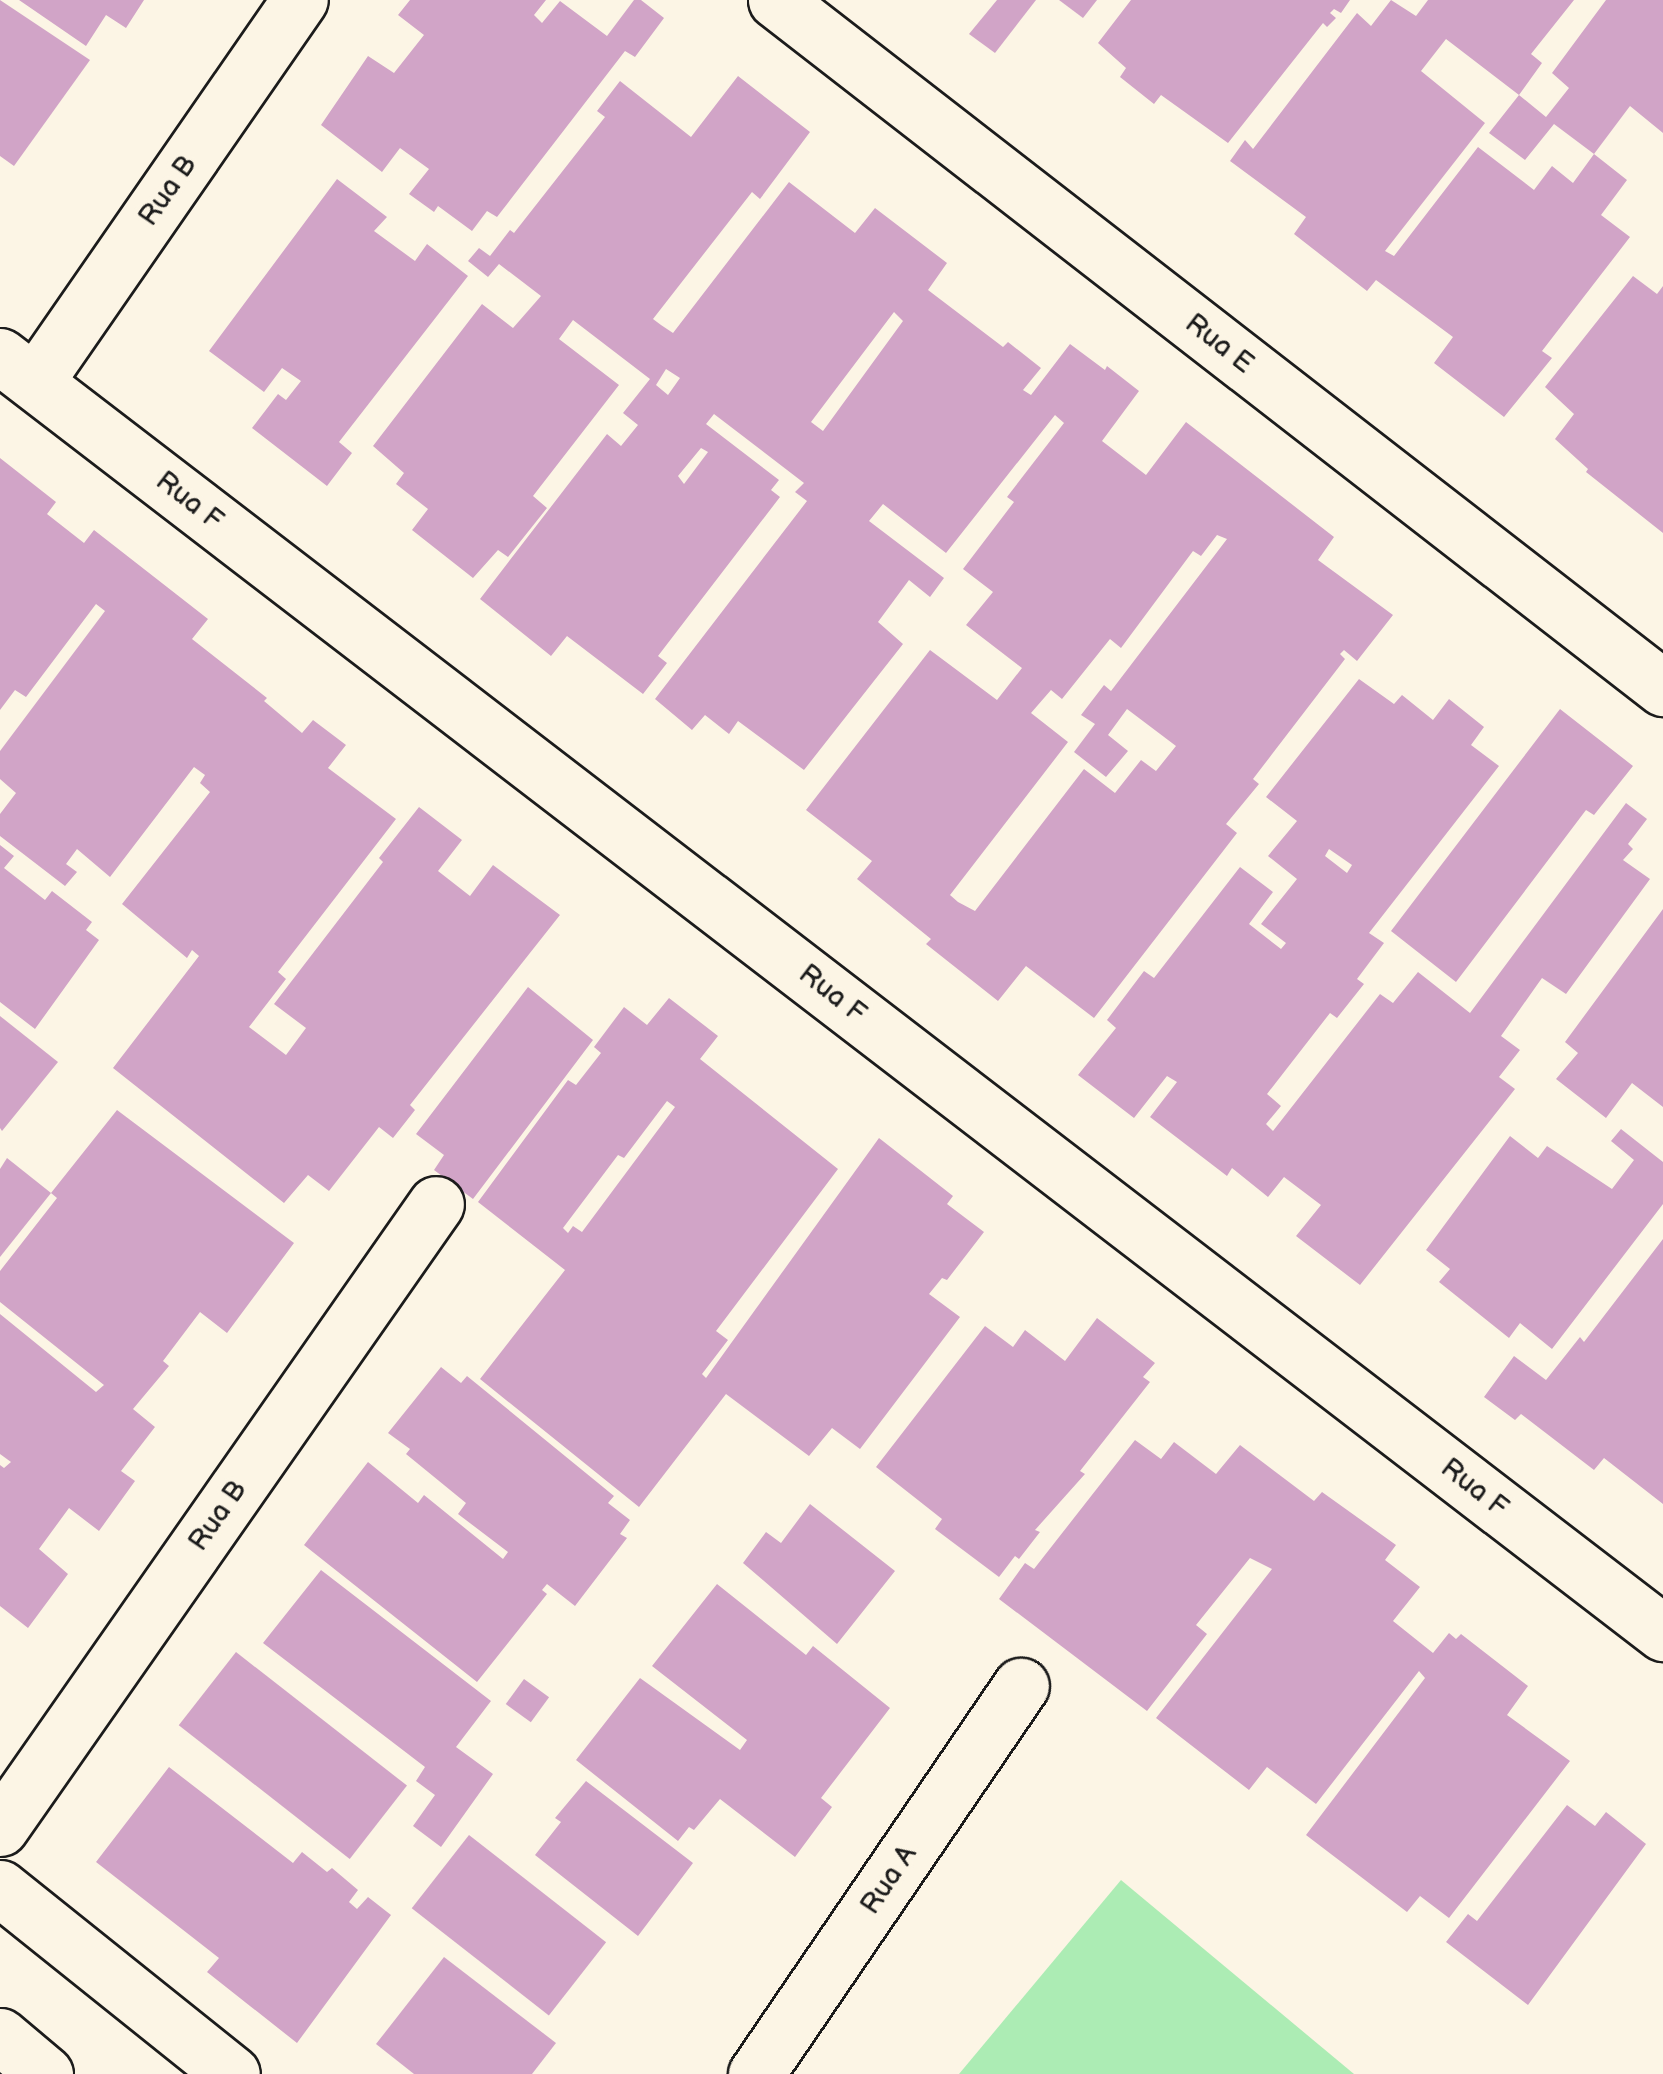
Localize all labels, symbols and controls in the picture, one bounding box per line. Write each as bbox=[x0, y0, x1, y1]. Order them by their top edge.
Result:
street label: Rua B bbox=[132, 149, 204, 233]
street label: Rua E bbox=[1178, 307, 1260, 381]
street label: Rua F bbox=[149, 464, 229, 538]
street label: Rua F bbox=[792, 957, 872, 1031]
street label: Rua F bbox=[1434, 1451, 1514, 1525]
street label: Rua B bbox=[182, 1474, 254, 1558]
street label: Rua A bbox=[854, 1839, 924, 1921]

